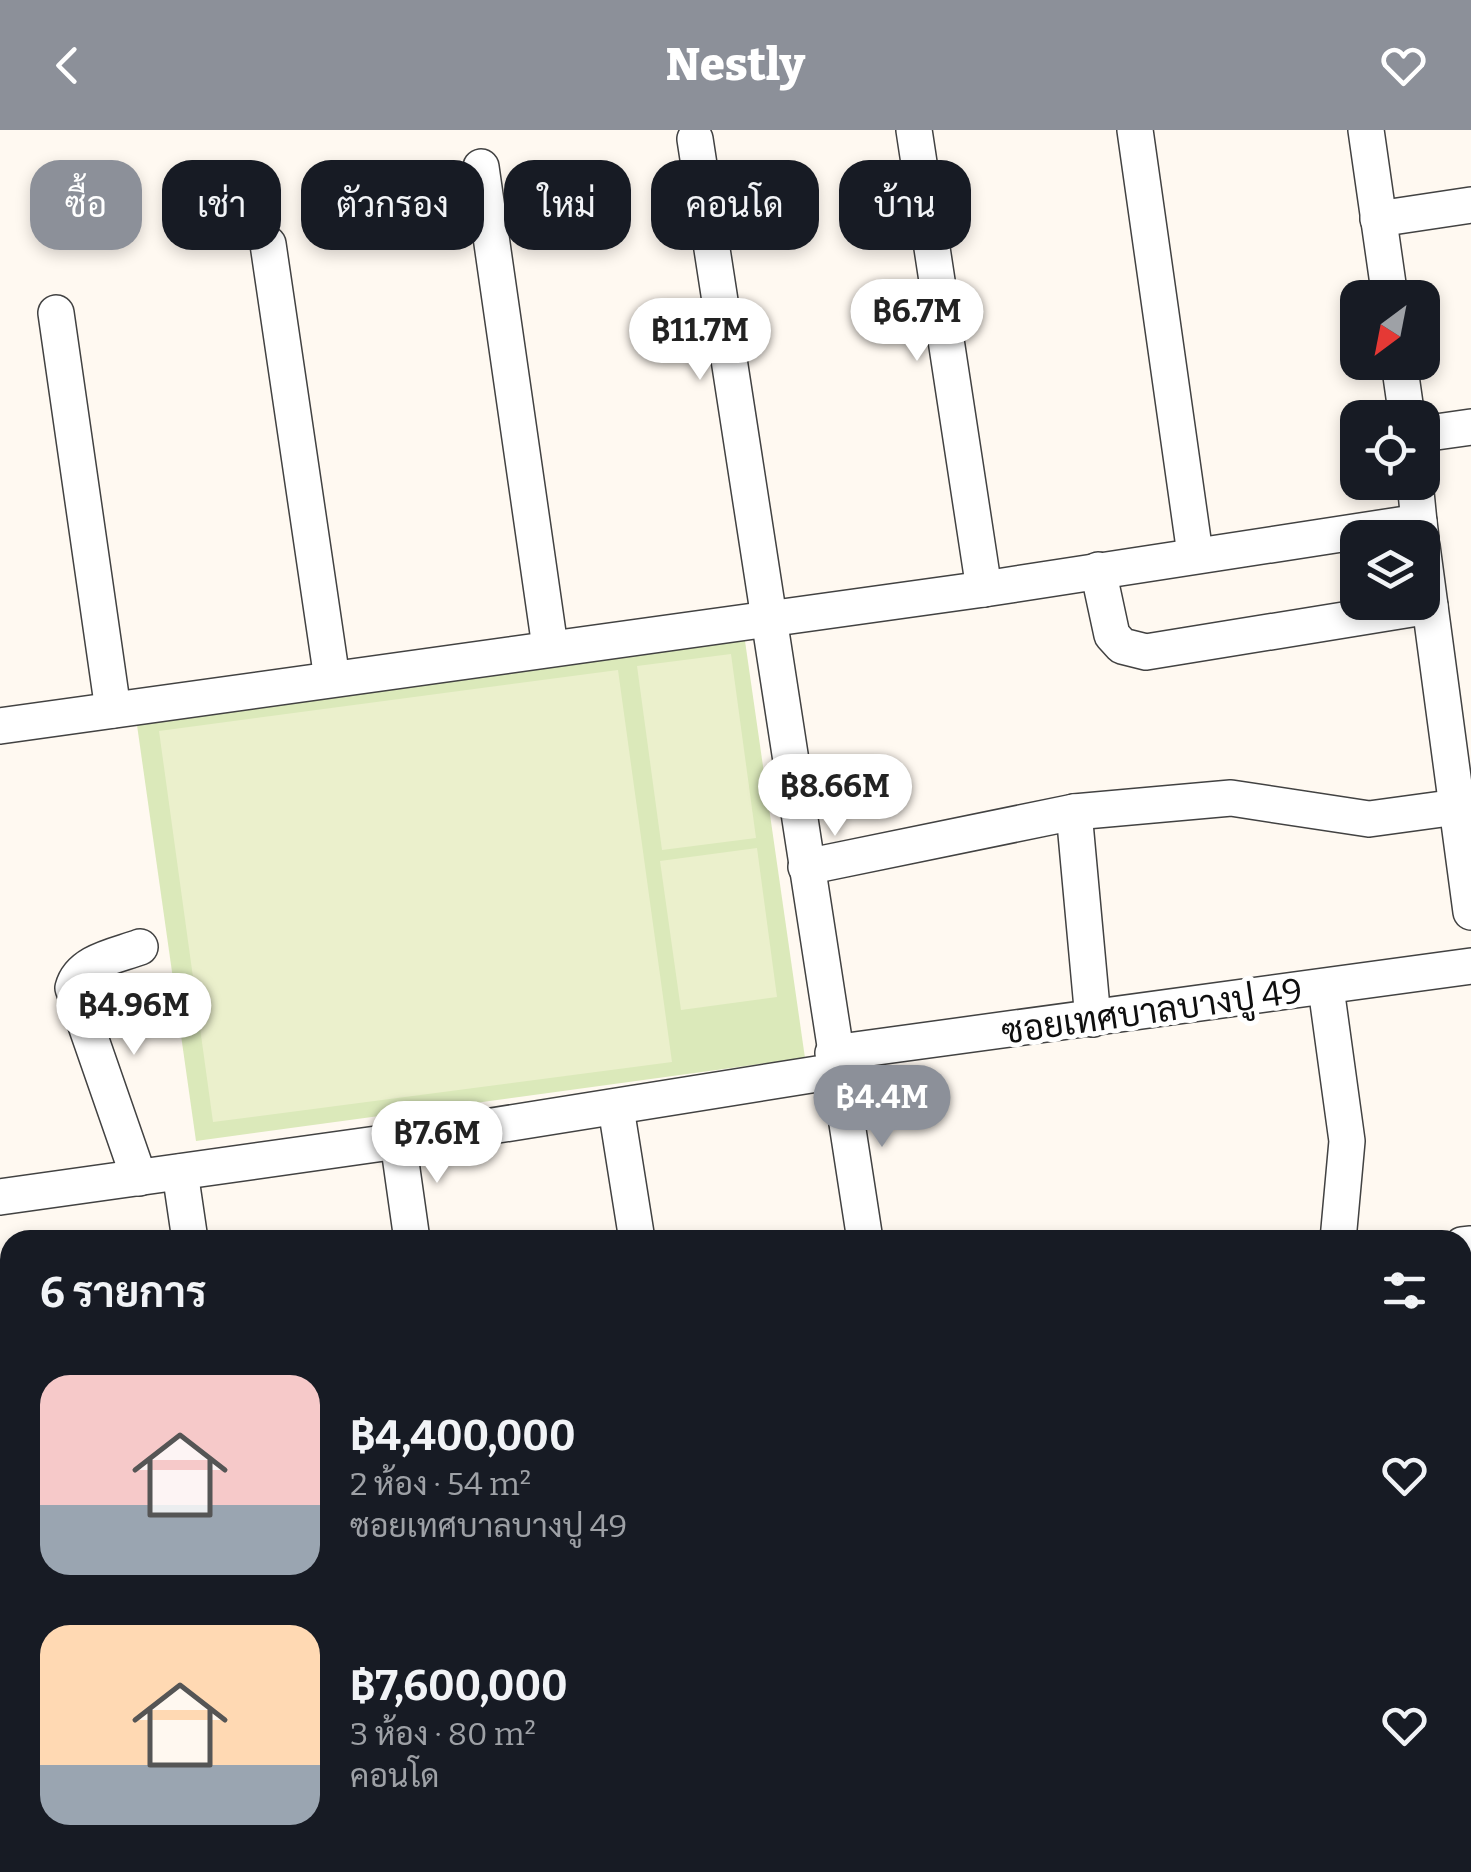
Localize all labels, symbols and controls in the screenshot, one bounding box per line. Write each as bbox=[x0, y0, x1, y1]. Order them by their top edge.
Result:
icon: back bbox=[40, 38, 95, 93]
text: Nestly bbox=[666, 38, 805, 92]
icon: heart bbox=[1376, 38, 1431, 93]
chip: ซื้อ bbox=[30, 160, 142, 250]
chip: เช่า bbox=[162, 160, 281, 250]
chip: ตัวกรอง bbox=[301, 160, 484, 250]
chip: ใหม่ bbox=[504, 160, 631, 250]
chip: คอนโด bbox=[651, 160, 819, 250]
chip: บ้าน bbox=[839, 160, 971, 250]
pin: ฿6.7M bbox=[847, 279, 987, 364]
north arrow bbox=[1340, 280, 1440, 380]
map controls bbox=[1340, 280, 1440, 620]
text: ฿6.7M bbox=[872, 292, 962, 330]
pin: ฿11.7M bbox=[619, 298, 781, 383]
text: ฿11.7M bbox=[651, 311, 749, 349]
button: locate bbox=[1340, 400, 1440, 500]
button: layers bbox=[1340, 520, 1440, 620]
pin: ฿8.66M bbox=[754, 754, 916, 839]
text: ฿8.66M bbox=[780, 767, 890, 805]
street label: ซอยเทศบาลบางปู 49 bbox=[999, 969, 1305, 1056]
pin: ฿4.96M bbox=[53, 973, 215, 1058]
text: ฿4.96M bbox=[78, 986, 190, 1024]
pin: ฿4.4M bbox=[812, 1065, 952, 1150]
text: ฿4.4M bbox=[835, 1078, 929, 1116]
pin: ฿7.6M bbox=[367, 1101, 507, 1186]
text: ฿7.6M bbox=[394, 1114, 480, 1152]
icon: filters bbox=[1377, 1263, 1432, 1318]
text: 6 รายการ bbox=[40, 1268, 207, 1318]
text: ฿4,400,000 bbox=[350, 1411, 576, 1461]
icon: home bbox=[120, 1415, 240, 1535]
icon: heart bbox=[1377, 1448, 1432, 1503]
text: 2 ห้อง · 54 m² bbox=[350, 1465, 531, 1503]
text: ซอยเทศบาลบางปู 49 bbox=[350, 1507, 627, 1545]
text: ฿7,600,000 bbox=[350, 1661, 568, 1711]
icon: home bbox=[120, 1665, 240, 1785]
icon: heart bbox=[1377, 1698, 1432, 1753]
text: 3 ห้อง · 80 m² bbox=[350, 1715, 536, 1753]
text: คอนโด bbox=[350, 1757, 440, 1795]

